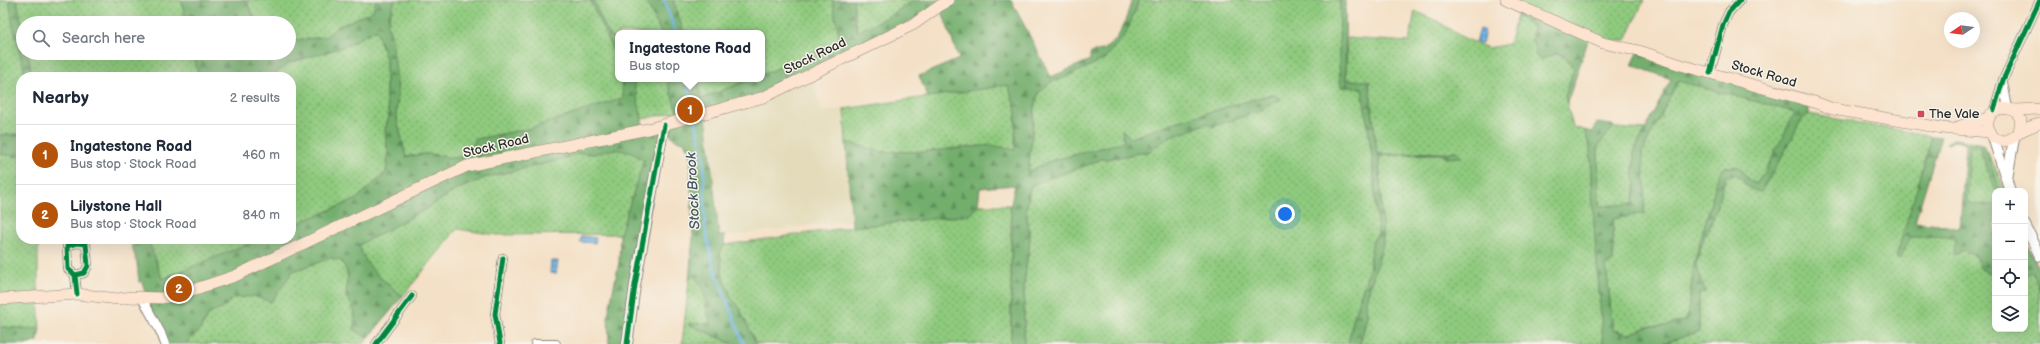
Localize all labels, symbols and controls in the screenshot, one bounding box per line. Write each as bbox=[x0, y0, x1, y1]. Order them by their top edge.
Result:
north arrow bbox=[1944, 12, 1980, 48]
search box bbox=[16, 16, 296, 60]
icon: search bbox=[30, 27, 52, 49]
text: Search here bbox=[62, 29, 145, 48]
popup bbox=[615, 30, 765, 82]
street label: Stock Road bbox=[781, 34, 849, 78]
text: Ingatestone Road bbox=[629, 39, 751, 58]
street label: Stock Road bbox=[1730, 57, 1798, 91]
text: Bus stop bbox=[629, 58, 680, 74]
text: Nearby bbox=[32, 88, 89, 108]
text: 2 results bbox=[230, 90, 280, 106]
pin: 1 bbox=[677, 95, 703, 125]
place label: The Vale bbox=[1929, 106, 1980, 122]
marker: The Vale bbox=[1916, 109, 1926, 119]
street label: Stock Road bbox=[462, 131, 530, 161]
text: Ingatestone Road bbox=[70, 137, 192, 156]
text: 1 bbox=[42, 147, 48, 163]
text: 460 m bbox=[242, 147, 280, 163]
water label: Stock Brook bbox=[682, 151, 704, 230]
text: Bus stop · Stock Road bbox=[70, 156, 196, 172]
map controls bbox=[1992, 188, 2028, 332]
button: + bbox=[1992, 188, 2028, 224]
text: Lilystone Hall bbox=[70, 197, 162, 216]
your location bbox=[1275, 204, 1295, 224]
text: 2 bbox=[41, 207, 49, 223]
text: 840 m bbox=[243, 207, 280, 223]
text: Bus stop · Stock Road bbox=[70, 216, 196, 232]
button: − bbox=[1992, 224, 2028, 260]
button: locate bbox=[1992, 260, 2028, 296]
pin: 2 bbox=[166, 274, 192, 304]
button: layers bbox=[1992, 296, 2028, 332]

